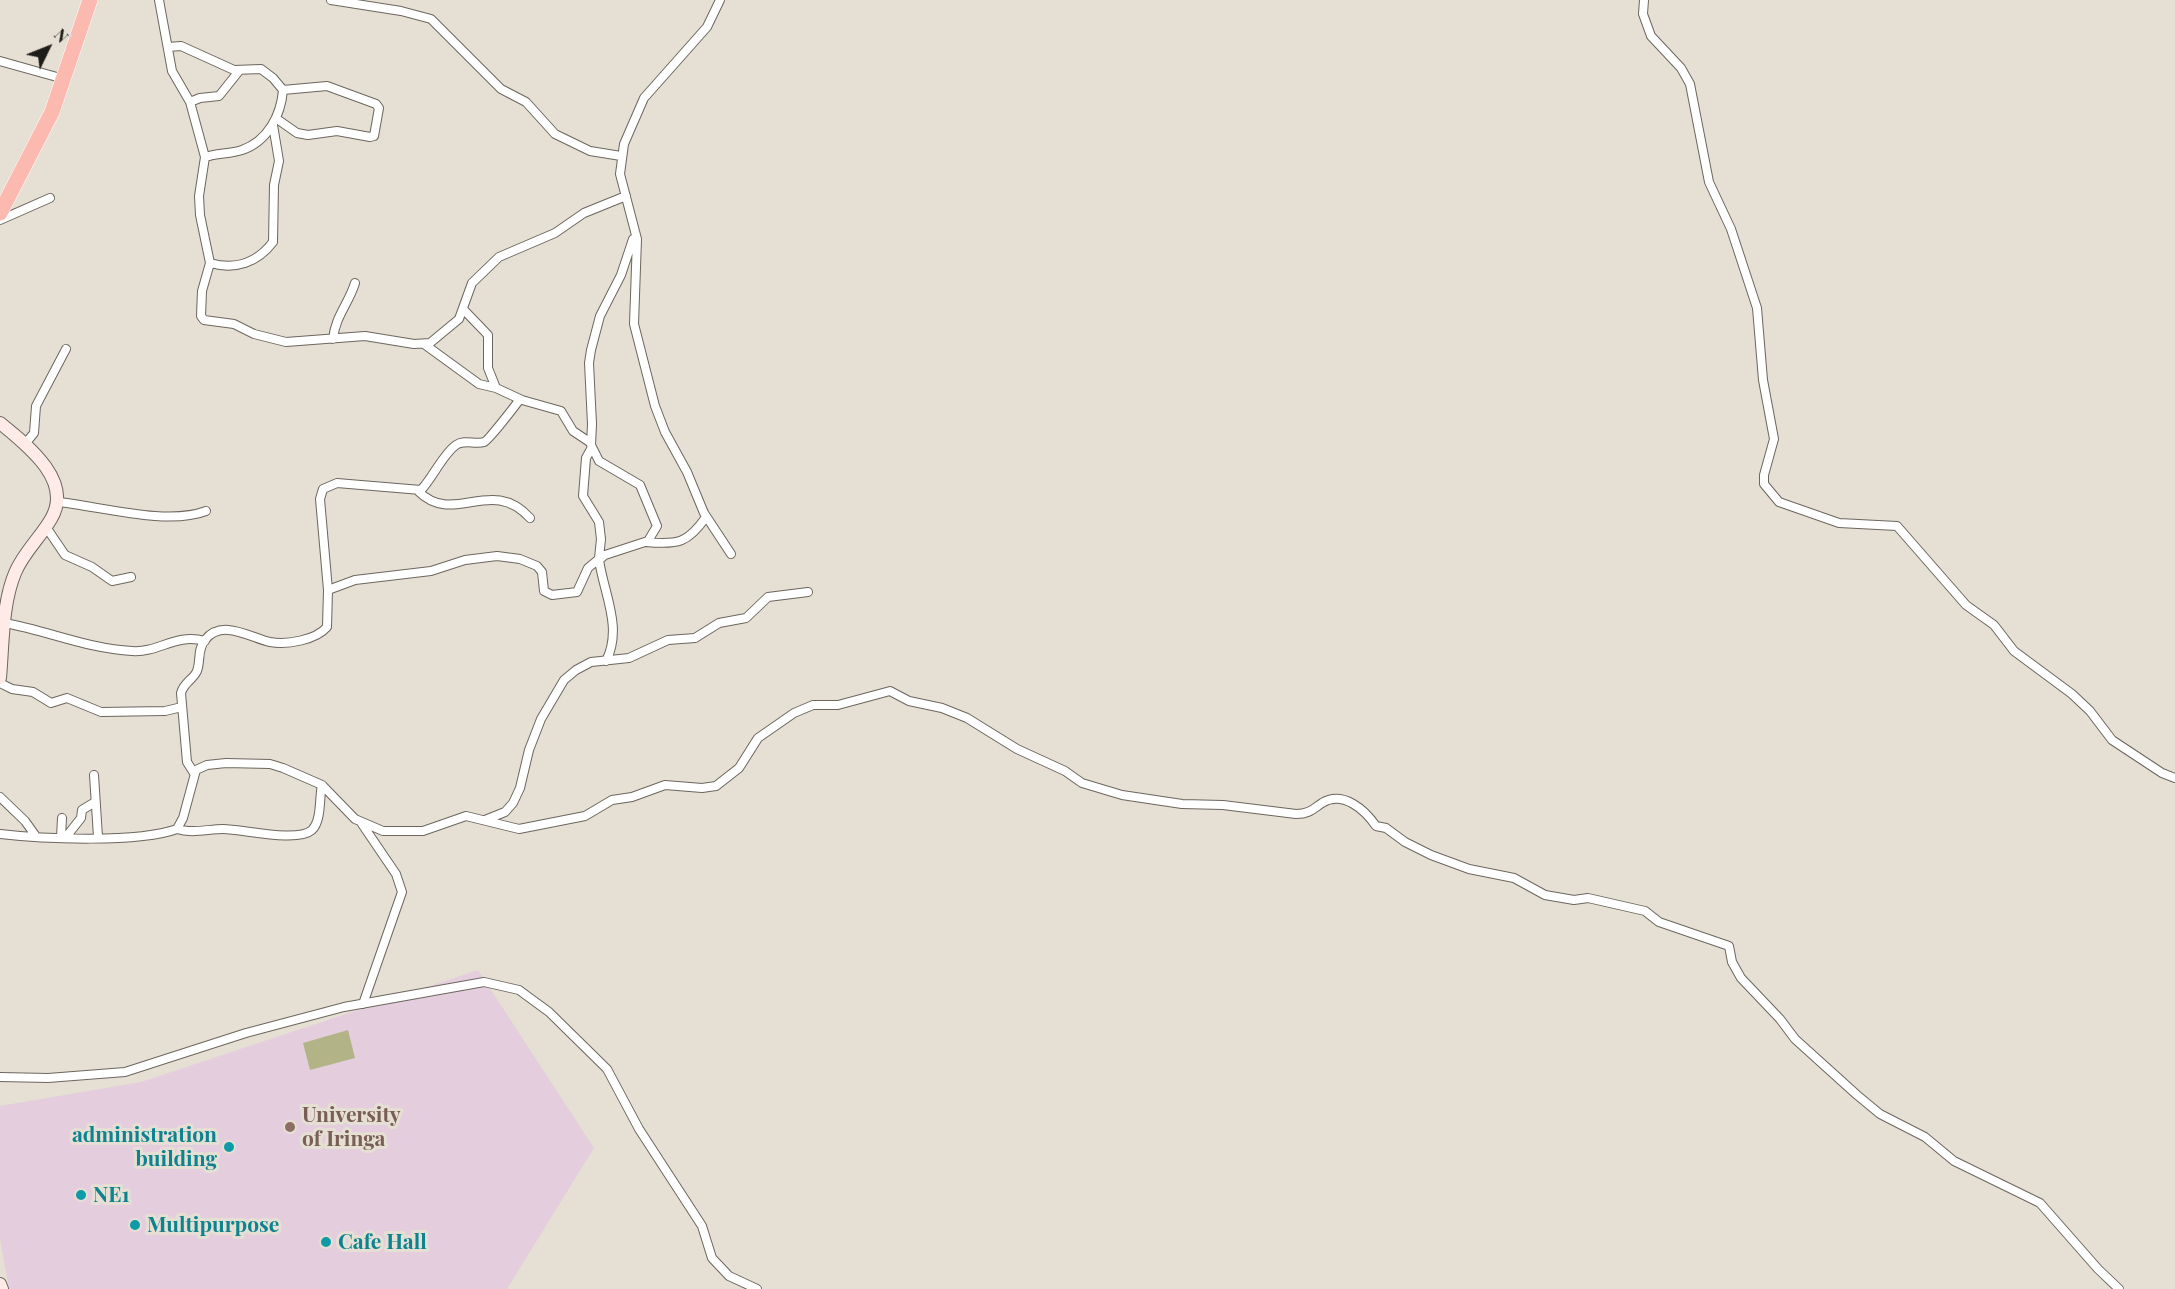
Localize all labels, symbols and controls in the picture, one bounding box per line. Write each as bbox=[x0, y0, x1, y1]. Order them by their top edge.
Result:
north arrow bbox=[18, 18, 78, 78]
text: N bbox=[50, 24, 73, 47]
place label: University of Iringa bbox=[302, 1102, 401, 1152]
marker: University of Iringa bbox=[283, 1120, 297, 1134]
place label: administration building bbox=[72, 1122, 217, 1172]
marker: administration building bbox=[222, 1140, 236, 1154]
place label: NE1 bbox=[93, 1182, 130, 1208]
marker: NE1 bbox=[74, 1188, 88, 1202]
place label: Multipurpose bbox=[147, 1212, 279, 1238]
marker: Multipurpose bbox=[128, 1218, 142, 1232]
place label: Cafe Hall bbox=[338, 1229, 427, 1255]
marker: Cafe Hall bbox=[319, 1235, 333, 1249]

